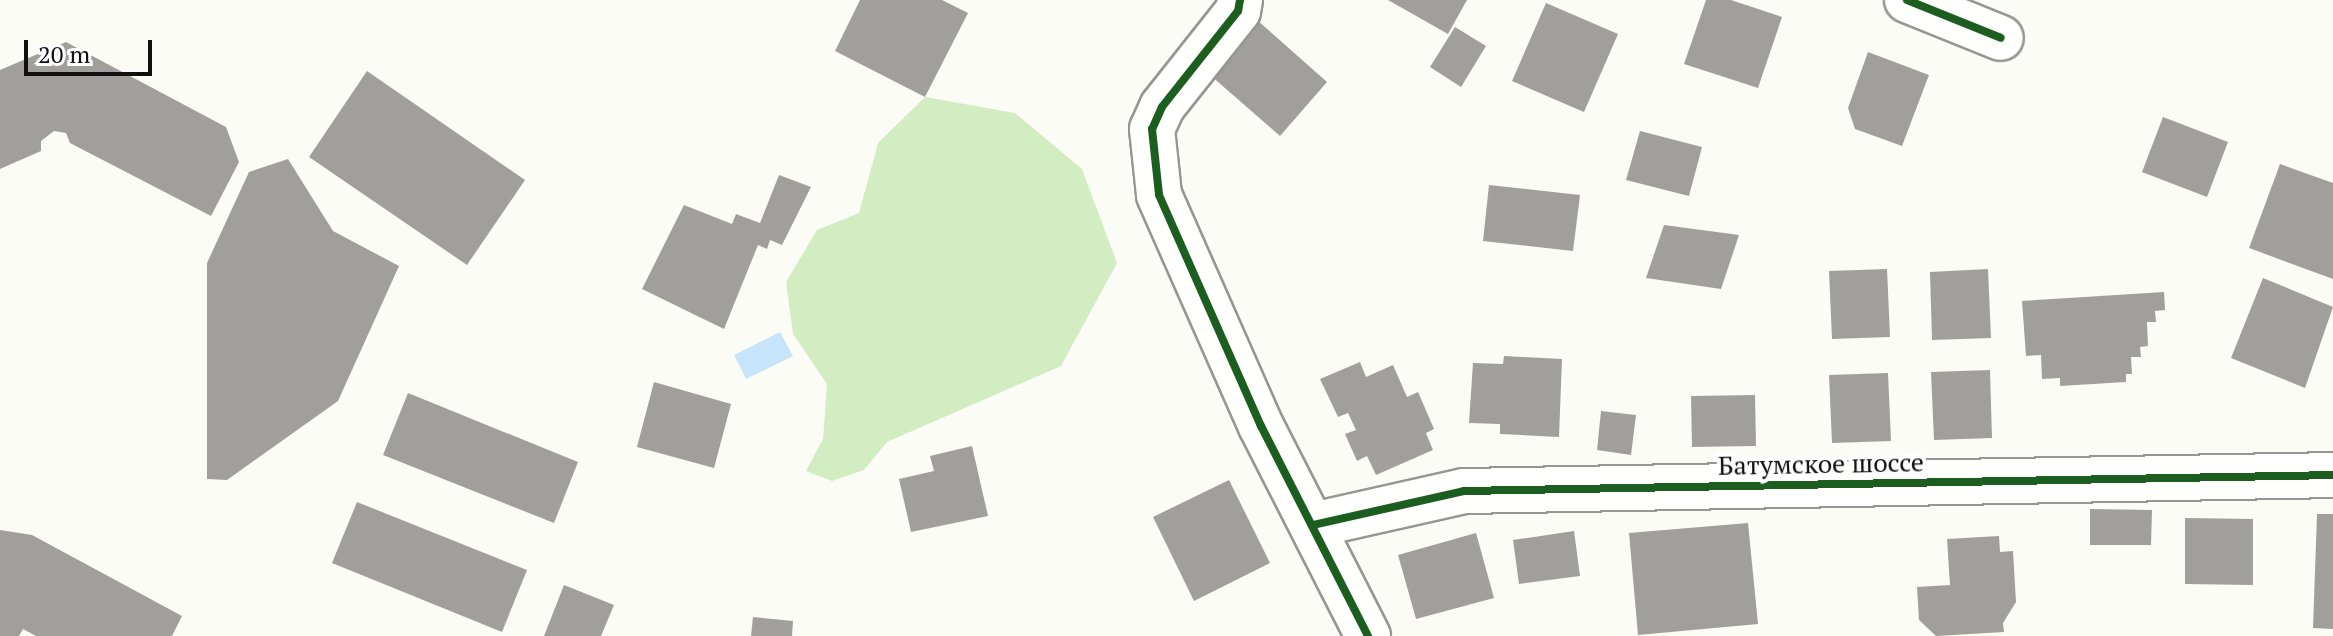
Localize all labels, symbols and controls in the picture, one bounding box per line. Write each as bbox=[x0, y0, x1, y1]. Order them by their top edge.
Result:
scale bar bbox=[28, 24, 156, 74]
text: 20 m bbox=[38, 38, 90, 70]
street label: Батумское шоссе bbox=[1718, 447, 1924, 481]

